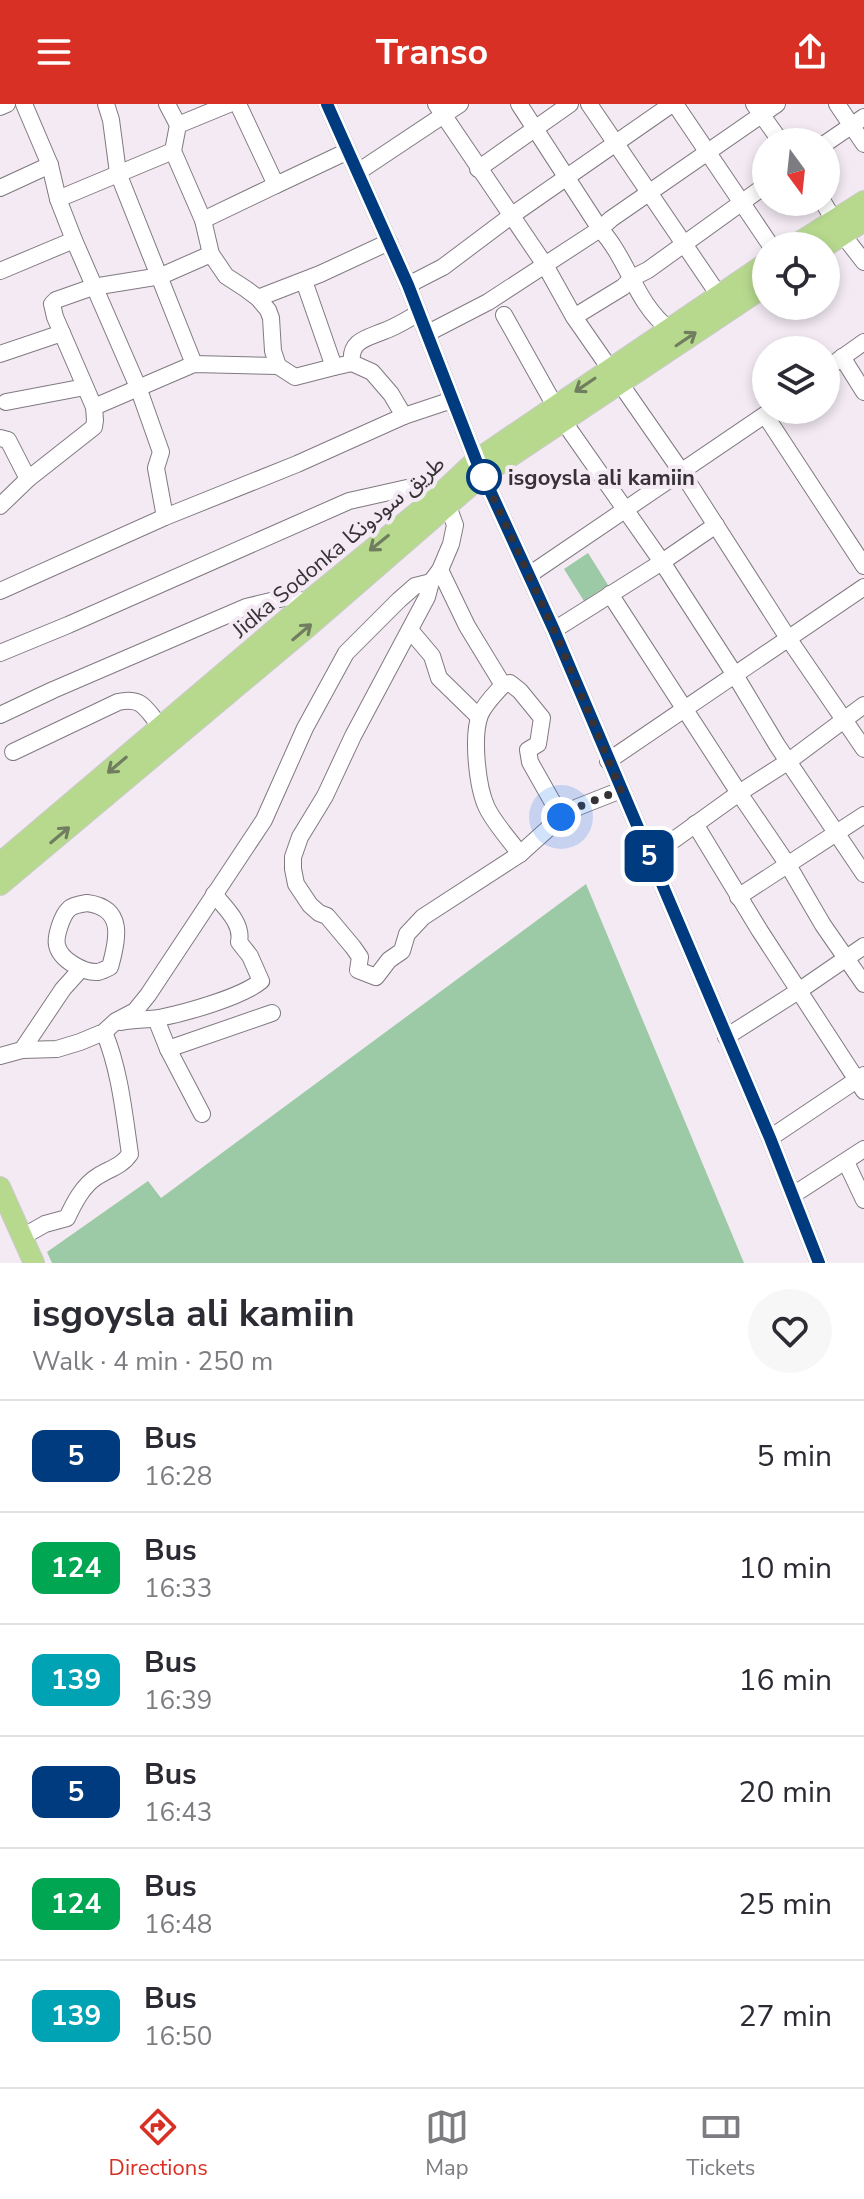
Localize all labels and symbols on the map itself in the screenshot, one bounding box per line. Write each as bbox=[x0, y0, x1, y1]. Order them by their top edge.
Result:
north arrow bbox=[752, 128, 840, 216]
one-way arrow bbox=[675, 331, 697, 347]
one-way arrow bbox=[575, 377, 597, 393]
street label: Jidka Sodonka طريق سودونكا bbox=[225, 449, 451, 645]
marker: isgoysla ali kamiin bbox=[467, 460, 501, 494]
place label: isgoysla ali kamiin bbox=[508, 463, 695, 493]
one-way arrow bbox=[370, 534, 390, 552]
one-way arrow bbox=[291, 623, 312, 641]
one-way arrow bbox=[107, 756, 127, 774]
your location bbox=[541, 797, 581, 837]
one-way arrow bbox=[49, 826, 69, 844]
line badge: 5 bbox=[623, 830, 675, 882]

